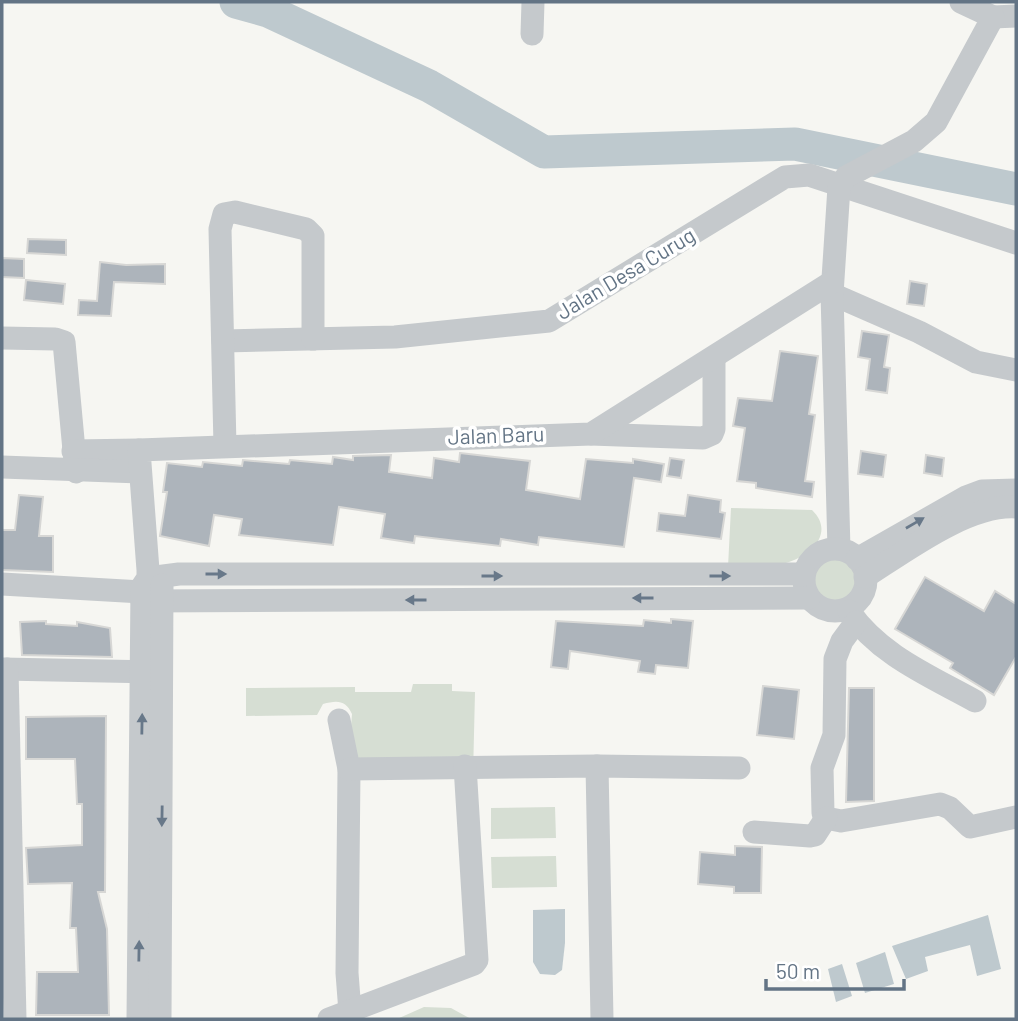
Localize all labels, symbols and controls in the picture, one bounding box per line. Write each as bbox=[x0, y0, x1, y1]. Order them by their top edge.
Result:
street label: Jalan Desa Curug bbox=[551, 222, 699, 324]
street label: Jalan Baru bbox=[447, 420, 545, 449]
one-way arrow bbox=[905, 517, 924, 529]
one-way arrow bbox=[205, 569, 227, 580]
one-way arrow bbox=[482, 570, 504, 582]
one-way arrow bbox=[709, 570, 731, 582]
one-way arrow bbox=[632, 592, 654, 604]
one-way arrow bbox=[404, 594, 426, 606]
one-way arrow bbox=[136, 712, 148, 734]
one-way arrow bbox=[156, 805, 168, 827]
one-way arrow bbox=[133, 940, 145, 962]
scale bar bbox=[766, 948, 904, 992]
text: 50 m bbox=[776, 958, 820, 983]

